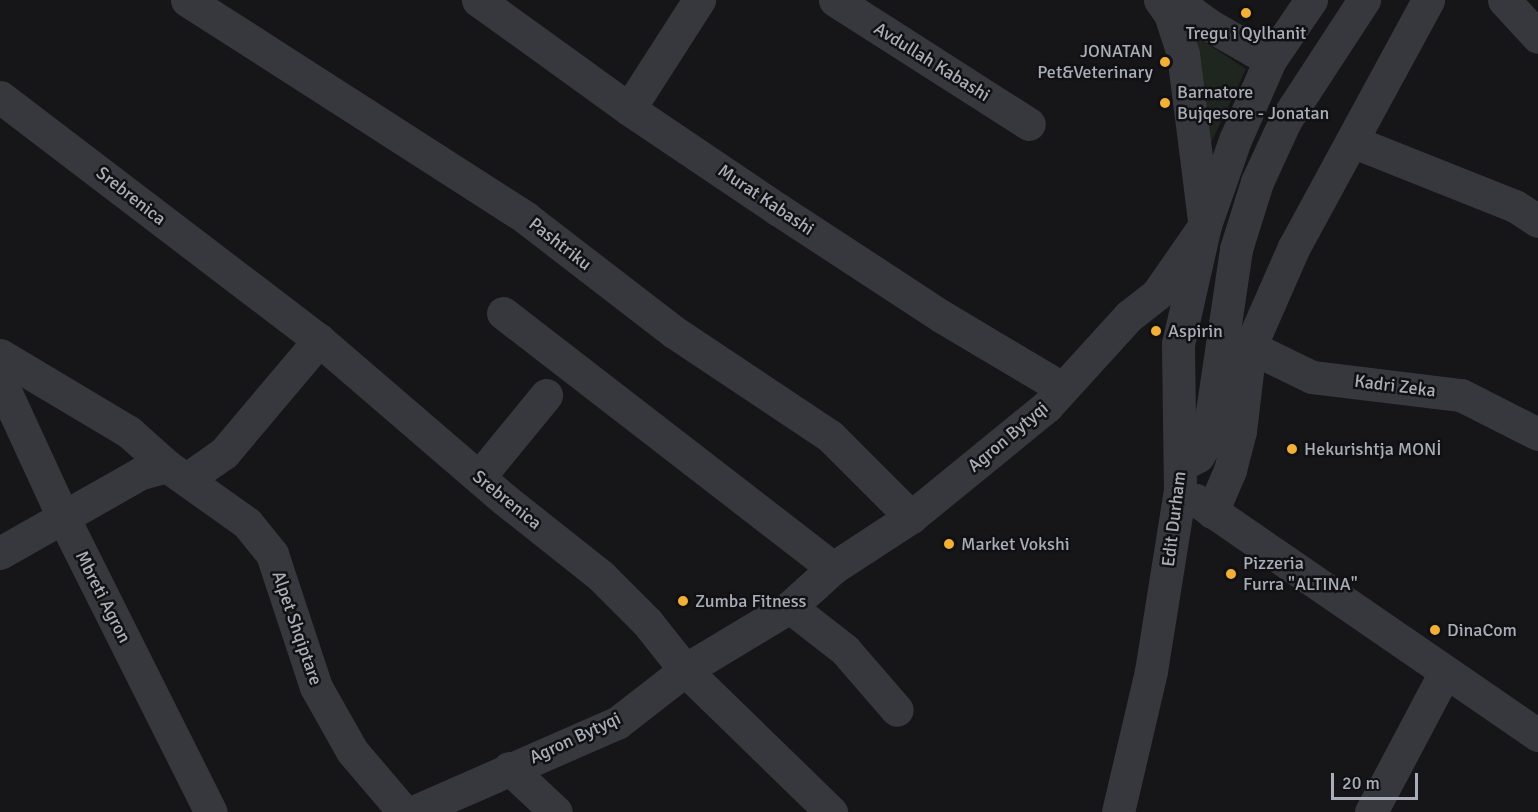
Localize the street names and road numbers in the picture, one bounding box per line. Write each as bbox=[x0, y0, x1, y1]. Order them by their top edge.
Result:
street label: Avdullah Kabashi bbox=[870, 18, 994, 106]
street label: Murat Kabashi bbox=[714, 160, 818, 240]
street label: Srebrenica bbox=[92, 162, 170, 230]
street label: Pashtriku bbox=[524, 213, 596, 275]
street label: Kadri Zeka bbox=[1353, 370, 1437, 402]
street label: Agron Bytyqi bbox=[963, 397, 1053, 477]
street label: Srebrenica bbox=[468, 466, 546, 534]
street label: Edit Durham bbox=[1157, 470, 1191, 568]
street label: Mbreti Agron bbox=[71, 547, 135, 647]
street label: Alpet Shqiptare bbox=[267, 568, 327, 688]
street label: Agron Bytyqi bbox=[526, 707, 624, 769]

